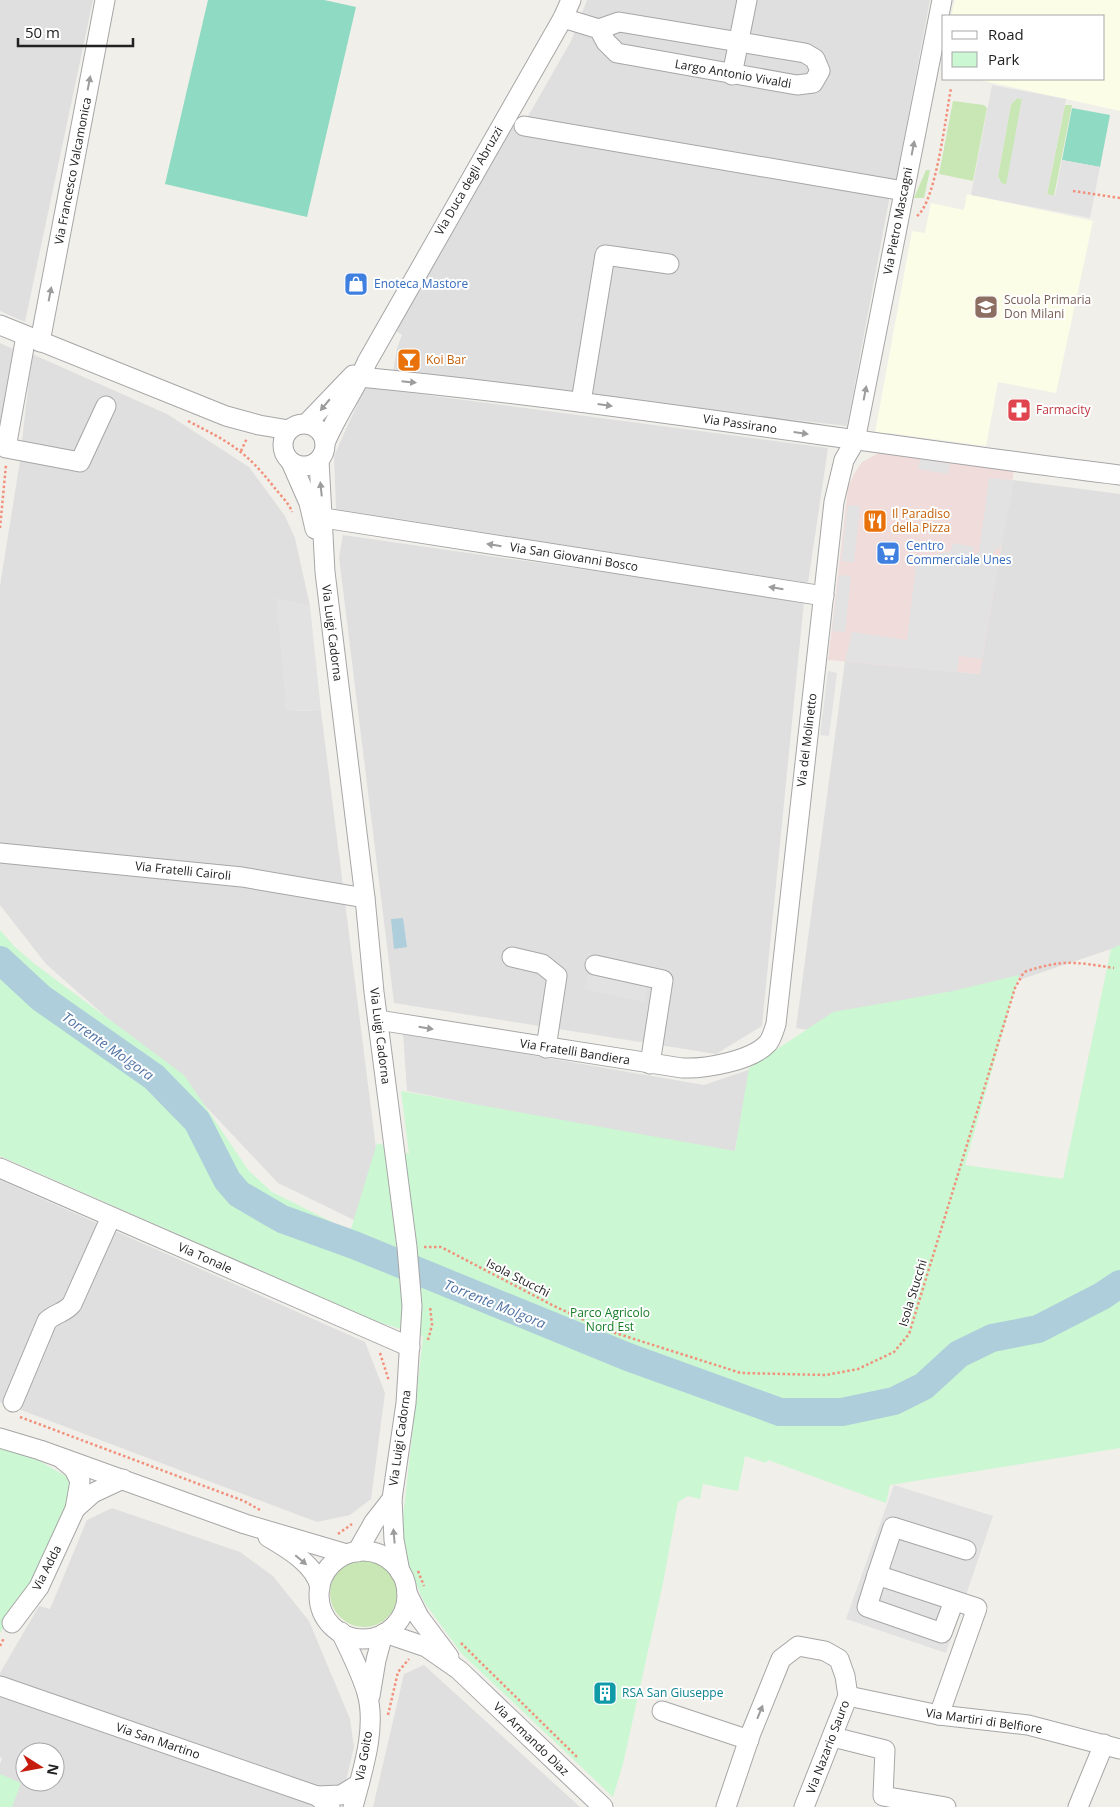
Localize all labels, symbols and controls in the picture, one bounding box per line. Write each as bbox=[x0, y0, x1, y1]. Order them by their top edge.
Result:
scale bar bbox=[18, 15, 132, 47]
legend bbox=[942, 15, 1105, 80]
text: 50 m bbox=[25, 22, 60, 42]
text: Road bbox=[988, 24, 1024, 44]
text: Park bbox=[988, 49, 1019, 69]
street label: Largo Antonio Vivaldi bbox=[673, 55, 793, 92]
one-way arrow bbox=[86, 75, 94, 91]
street label: Via Francesco Valcamonica bbox=[50, 96, 95, 246]
street label: Via Duca degli Abruzzi bbox=[431, 123, 507, 238]
one-way arrow bbox=[909, 140, 917, 156]
street label: Via Pietro Mascagni bbox=[879, 166, 916, 276]
shop icon: Enoteca Mastore bbox=[343, 271, 369, 297]
place label: Enoteca Mastore bbox=[374, 275, 468, 292]
one-way arrow bbox=[46, 286, 54, 302]
place label: Scuola Primaria Don Milani bbox=[1004, 291, 1091, 322]
school or university icon: Scuola Primaria Don Milani bbox=[973, 294, 999, 320]
bar icon: Koi Bar bbox=[396, 347, 422, 373]
place label: Koi Bar bbox=[426, 351, 466, 368]
one-way arrow bbox=[401, 378, 417, 386]
one-way arrow bbox=[861, 385, 869, 401]
pharmacy icon: Farmacity bbox=[1006, 397, 1032, 423]
one-way arrow bbox=[319, 399, 330, 412]
one-way arrow bbox=[597, 401, 613, 409]
place label: Farmacity bbox=[1036, 401, 1092, 418]
street label: Via Passirano bbox=[702, 410, 778, 437]
one-way arrow bbox=[793, 429, 809, 437]
one-way arrow bbox=[317, 481, 325, 497]
place label: Il Paradiso della Pizza bbox=[892, 505, 950, 536]
restaurant icon: Il Paradiso della Pizza bbox=[862, 508, 888, 534]
place label: Centro Commerciale Unes bbox=[906, 537, 1012, 568]
street label: Via San Giovanni Bosco bbox=[509, 538, 640, 575]
supermarket icon: Centro Commerciale Unes bbox=[875, 540, 901, 566]
one-way arrow bbox=[486, 541, 502, 549]
street label: Via Luigi Cadorna bbox=[318, 584, 347, 682]
one-way arrow bbox=[768, 584, 784, 592]
street label: Via del Molinetto bbox=[792, 692, 821, 788]
street label: Via Fratelli Cairoli bbox=[134, 857, 232, 884]
street label: Via Luigi Cadorna bbox=[366, 987, 395, 1085]
water label: Torrente Molgora bbox=[59, 1007, 158, 1084]
one-way arrow bbox=[418, 1024, 434, 1032]
street label: Via Fratelli Bandiera bbox=[519, 1034, 631, 1069]
street label: Via Tonale bbox=[175, 1238, 235, 1277]
street label: Isola Stucchi bbox=[484, 1254, 553, 1301]
street label: Isola Stucchi bbox=[894, 1257, 931, 1328]
water label: Torrente Molgora bbox=[442, 1275, 549, 1333]
park label: Parco Agricolo Nord Est bbox=[570, 1304, 650, 1335]
street label: Via Luigi Cadorna bbox=[384, 1389, 415, 1487]
one-way arrow bbox=[389, 1528, 397, 1544]
street label: Via Adda bbox=[28, 1542, 65, 1593]
one-way arrow bbox=[294, 1555, 307, 1566]
building icon: RSA San Giuseppe bbox=[592, 1680, 618, 1706]
place label: RSA San Giuseppe bbox=[622, 1684, 724, 1701]
street label: Via Armando Diaz bbox=[490, 1698, 573, 1780]
street label: Via Nazario Sauro bbox=[802, 1698, 853, 1796]
one-way arrow bbox=[756, 1704, 764, 1719]
street label: Via Martiri di Belfiore bbox=[925, 1704, 1044, 1737]
street label: Via San Martino bbox=[114, 1718, 203, 1763]
street label: Via Goito bbox=[351, 1730, 376, 1782]
north arrow bbox=[15, 1742, 65, 1792]
text: N bbox=[43, 1762, 64, 1777]

